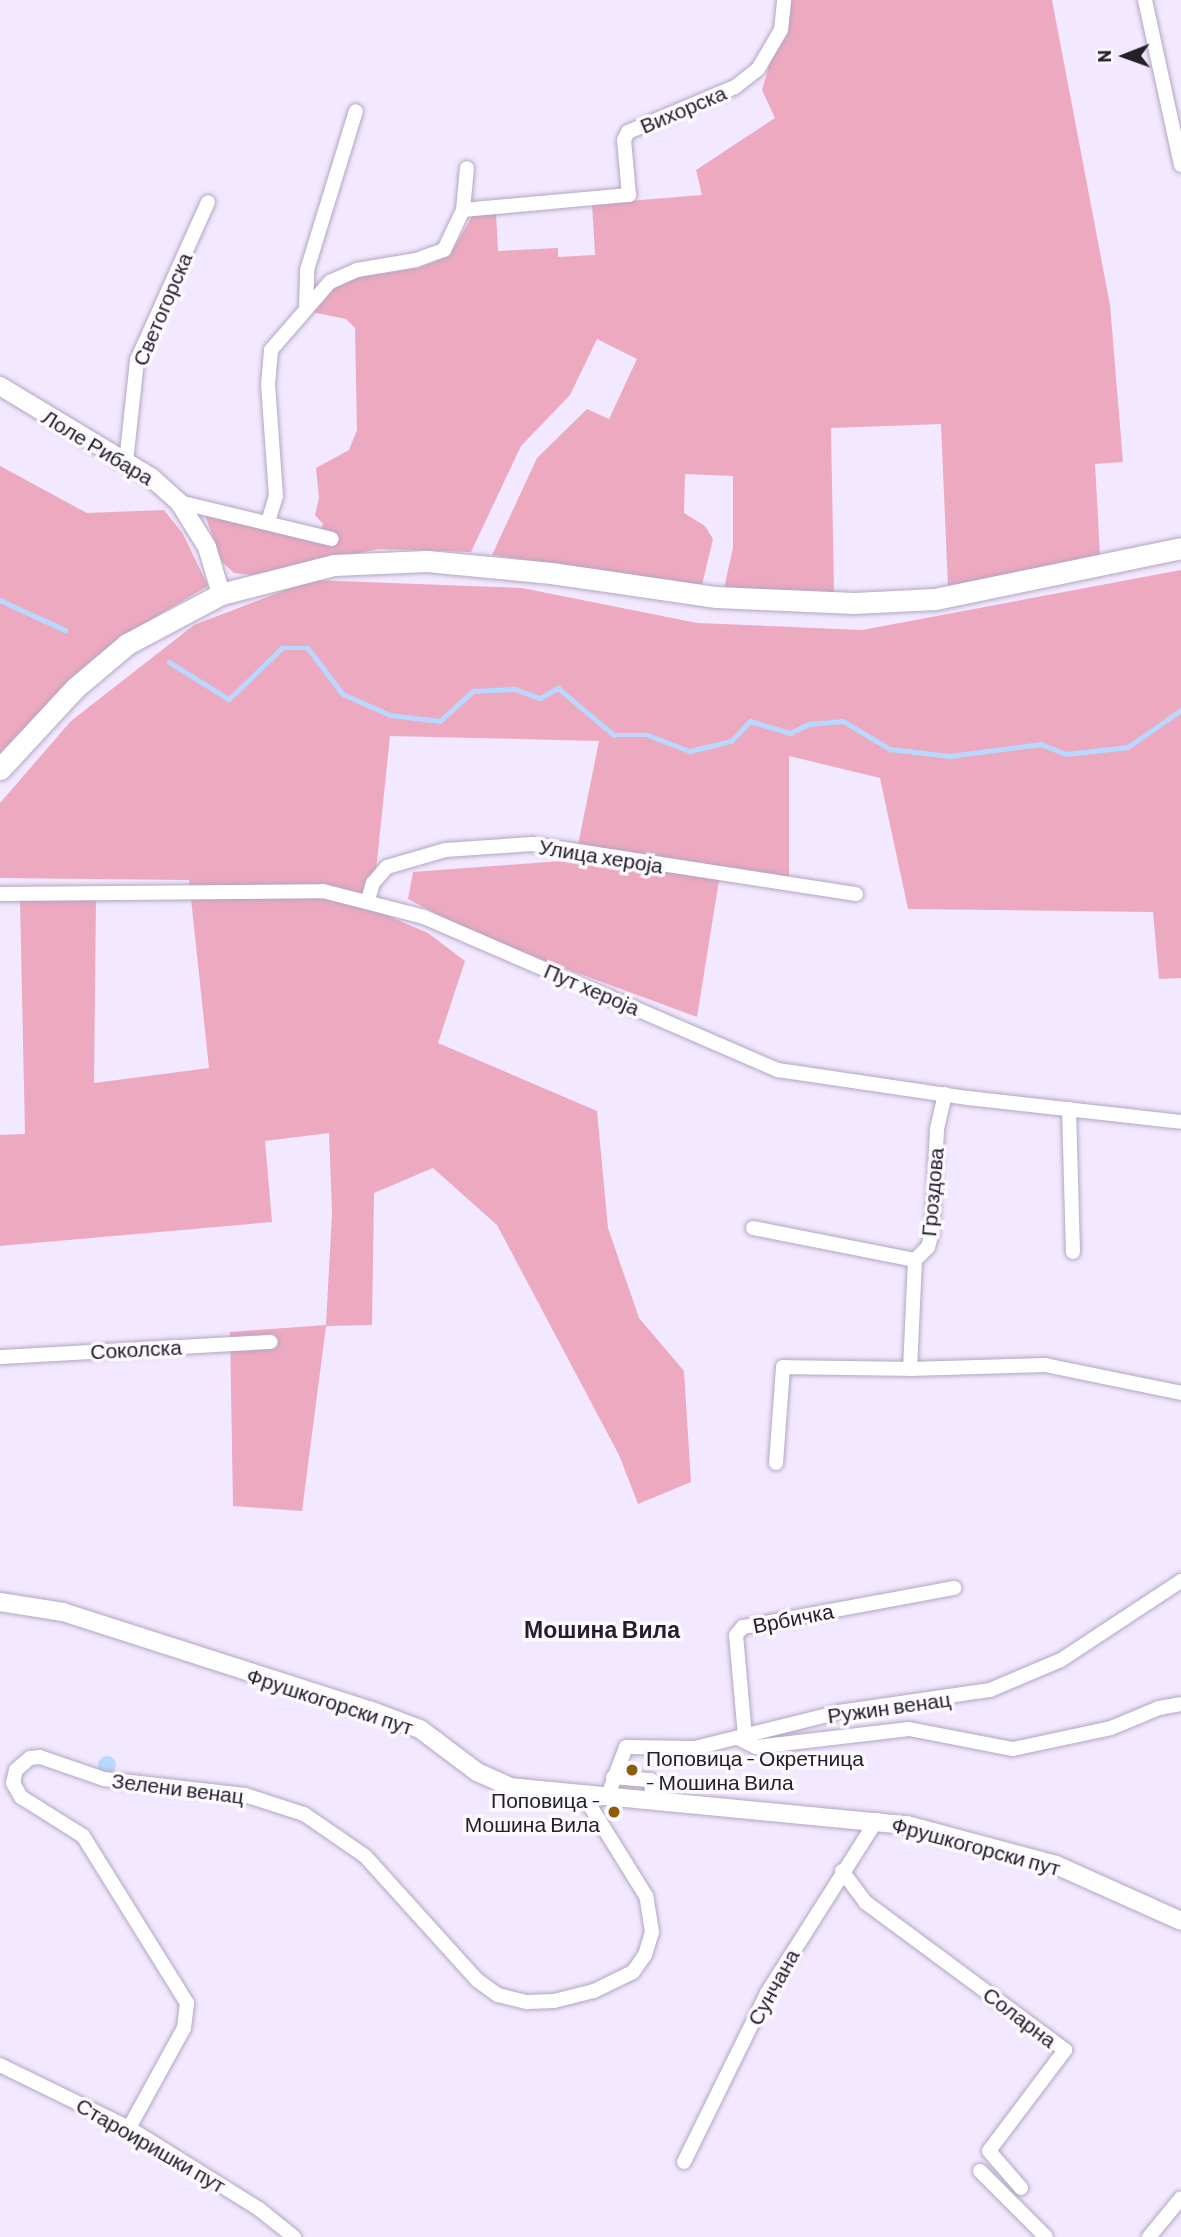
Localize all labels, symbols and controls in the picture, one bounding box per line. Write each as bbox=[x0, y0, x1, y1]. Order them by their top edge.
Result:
north arrow bbox=[1090, 21, 1160, 91]
text: N bbox=[1092, 50, 1115, 63]
street label: Вихорска bbox=[636, 80, 730, 138]
street label: Светогорска bbox=[127, 249, 197, 369]
street label: Лоле Рибара bbox=[38, 404, 158, 490]
street label: Улица хероја bbox=[537, 834, 665, 878]
street label: Пут хероја bbox=[541, 958, 643, 1020]
street label: Гроздова bbox=[916, 1147, 948, 1237]
street label: Соколска bbox=[90, 1334, 182, 1364]
street label: Врбичка bbox=[750, 1598, 836, 1638]
district label: Мошина Вила bbox=[524, 1615, 680, 1643]
street label: Фрушкогорски пут bbox=[244, 1662, 416, 1740]
street label: Ружин венац bbox=[826, 1686, 952, 1728]
place label: Поповица - Окретница - Мошина Вила bbox=[646, 1745, 864, 1795]
marker: Поповица - Окретница - Мошина Вила bbox=[624, 1762, 640, 1778]
street label: Зелени венац bbox=[110, 1767, 246, 1809]
place label: Поповица - Мошина Вила bbox=[465, 1787, 600, 1837]
marker: Поповица - Мошина Вила bbox=[606, 1804, 622, 1820]
street label: Фрушкогорски пут bbox=[889, 1811, 1063, 1881]
street label: Сунчана bbox=[742, 1945, 804, 2029]
street label: Соларна bbox=[978, 1981, 1062, 2053]
street label: Староиришки пут bbox=[72, 2092, 230, 2198]

